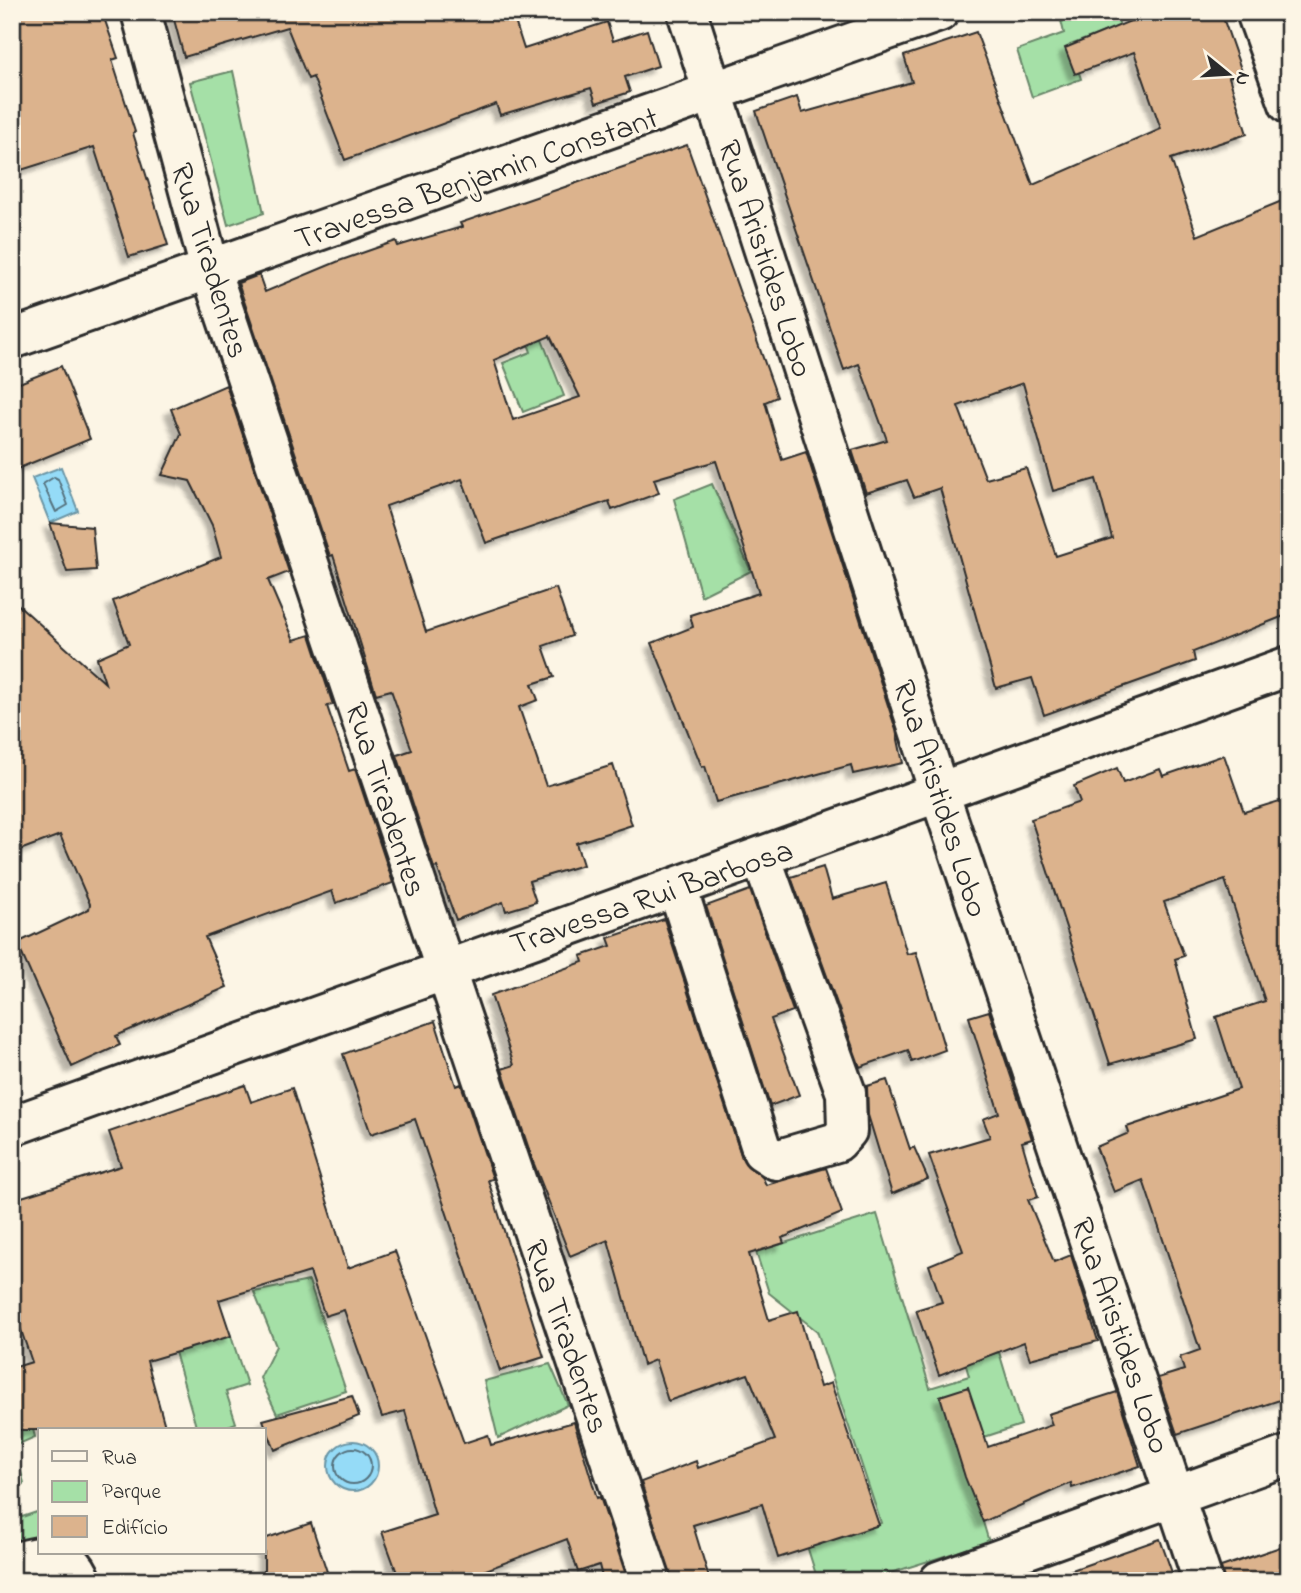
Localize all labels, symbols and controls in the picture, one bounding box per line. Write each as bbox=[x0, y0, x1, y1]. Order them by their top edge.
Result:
north arrow bbox=[1192, 38, 1262, 108]
text: N bbox=[1227, 68, 1257, 89]
street label: Travessa Benjamin Constant bbox=[289, 96, 665, 265]
street label: Rua Aristides Lobo bbox=[703, 134, 824, 384]
street label: Rua Tiradentes bbox=[156, 158, 260, 364]
street label: Rua Aristides Lobo bbox=[878, 674, 999, 924]
street label: Rua Tiradentes bbox=[330, 697, 437, 903]
street label: Travessa Rui Barbosa bbox=[504, 829, 800, 970]
street label: Rua Aristides Lobo bbox=[1056, 1212, 1181, 1461]
street label: Rua Tiradentes bbox=[510, 1234, 620, 1440]
legend bbox=[38, 1428, 266, 1554]
text: Rua bbox=[102, 1444, 137, 1474]
text: Parque bbox=[102, 1478, 161, 1508]
text: Edifício bbox=[102, 1514, 168, 1544]

